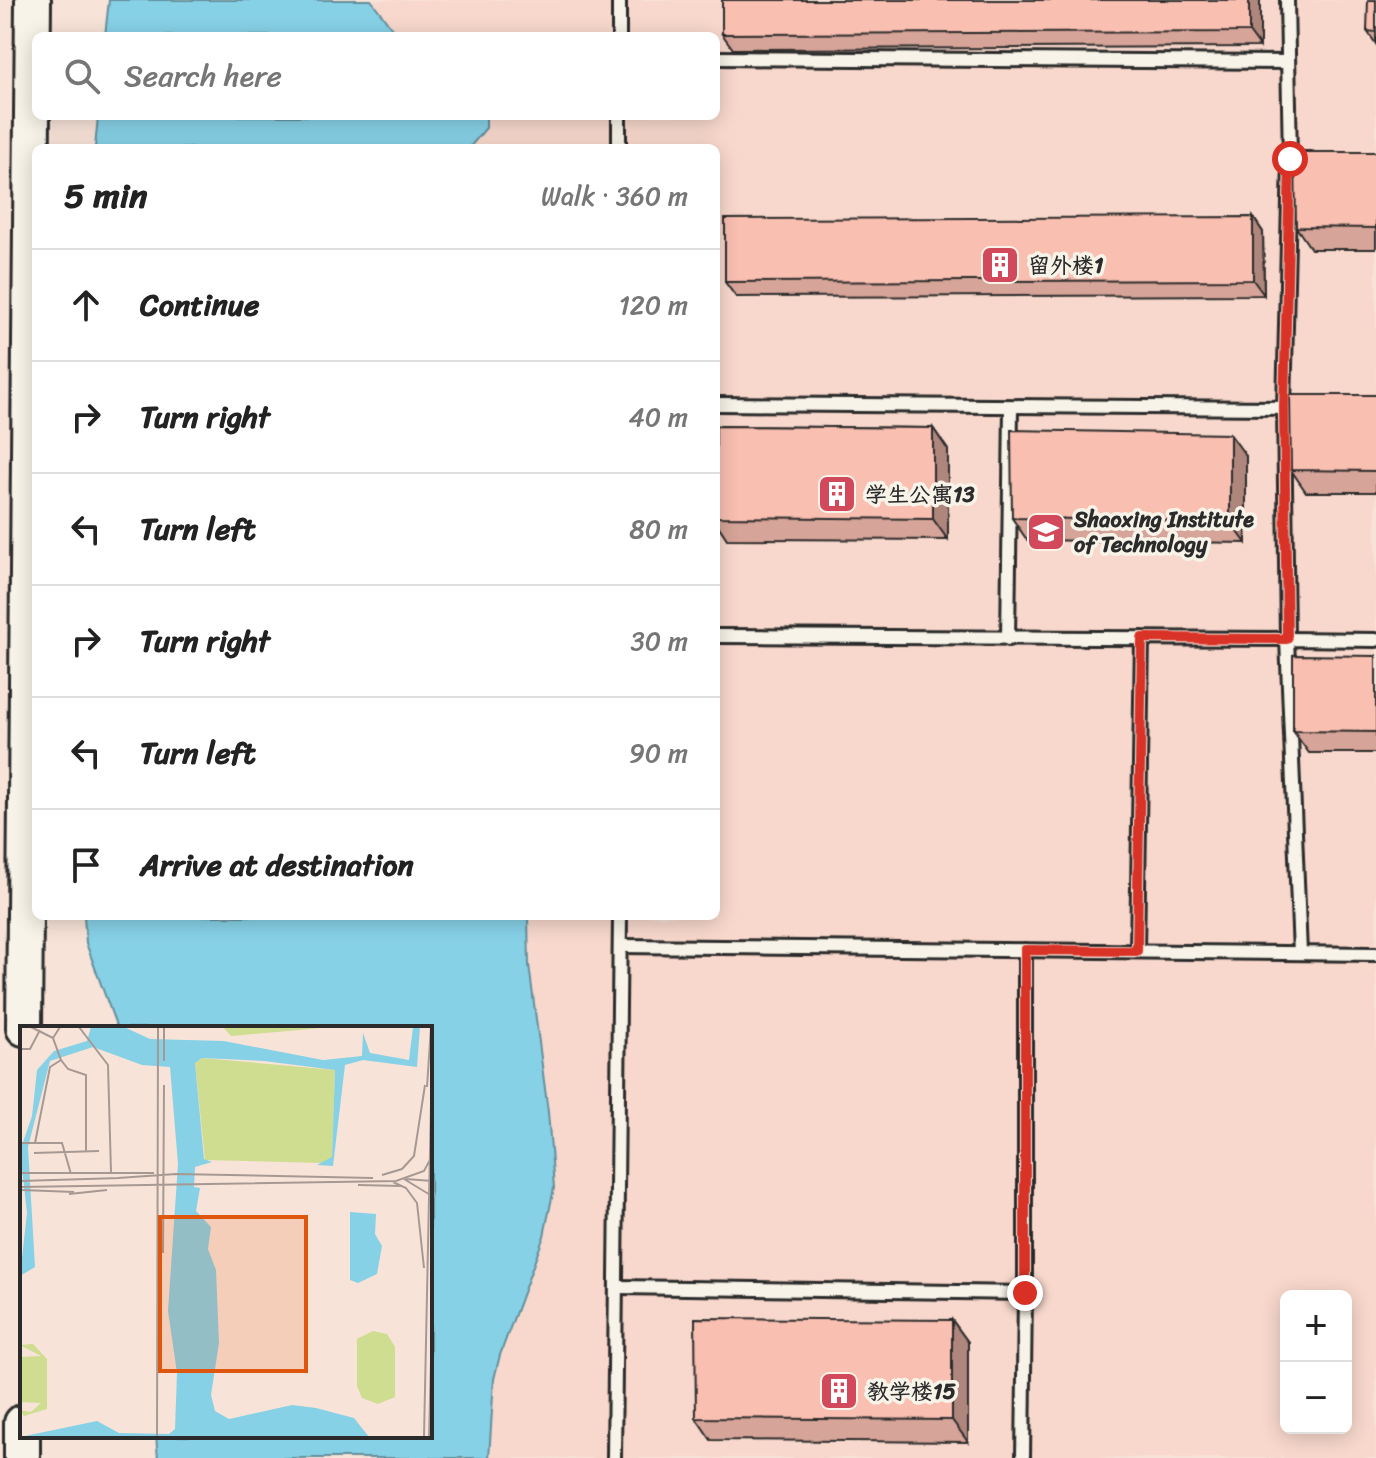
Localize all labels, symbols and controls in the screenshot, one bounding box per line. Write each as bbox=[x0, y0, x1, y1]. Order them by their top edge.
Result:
search box bbox=[32, 32, 720, 120]
text: Search here bbox=[124, 49, 282, 103]
icon: search bbox=[60, 54, 104, 98]
route start bbox=[1272, 141, 1308, 177]
text: 5 min bbox=[64, 166, 147, 226]
text: Walk · 360 m bbox=[541, 173, 688, 219]
building icon: 留外楼1 bbox=[979, 244, 1021, 286]
place label: 留外楼1 bbox=[1028, 246, 1104, 285]
text: Continue bbox=[140, 278, 259, 332]
text: 120 m bbox=[619, 282, 688, 328]
icon: ahead bbox=[64, 283, 108, 327]
text: Turn right bbox=[140, 390, 270, 444]
text: 40 m bbox=[629, 394, 688, 440]
icon: right bbox=[64, 395, 108, 439]
building icon: 学生公寓13 bbox=[816, 473, 858, 515]
place label: 学生公寓13 bbox=[865, 475, 975, 514]
place label: Shaoxing Institute of Technology bbox=[1073, 500, 1254, 564]
text: Turn left bbox=[140, 502, 256, 556]
text: 80 m bbox=[629, 506, 688, 552]
icon: left bbox=[64, 507, 108, 551]
school or university icon: Shaoxing Institute of Technology bbox=[1025, 511, 1067, 553]
text: Turn right bbox=[140, 614, 270, 668]
text: 30 m bbox=[631, 618, 688, 664]
icon: right bbox=[64, 619, 108, 663]
text: Turn left bbox=[140, 726, 256, 780]
text: 90 m bbox=[629, 730, 688, 776]
icon: left bbox=[64, 731, 108, 775]
text: Arrive at destination bbox=[140, 838, 414, 892]
icon: arrive bbox=[64, 843, 108, 887]
inset map bbox=[20, 1026, 432, 1438]
route end bbox=[1007, 1275, 1043, 1311]
map controls bbox=[1280, 1290, 1352, 1434]
button: + bbox=[1280, 1290, 1352, 1362]
button: − bbox=[1280, 1362, 1352, 1434]
building icon: 教学楼15 bbox=[818, 1370, 860, 1412]
place label: 教学楼15 bbox=[867, 1372, 956, 1411]

